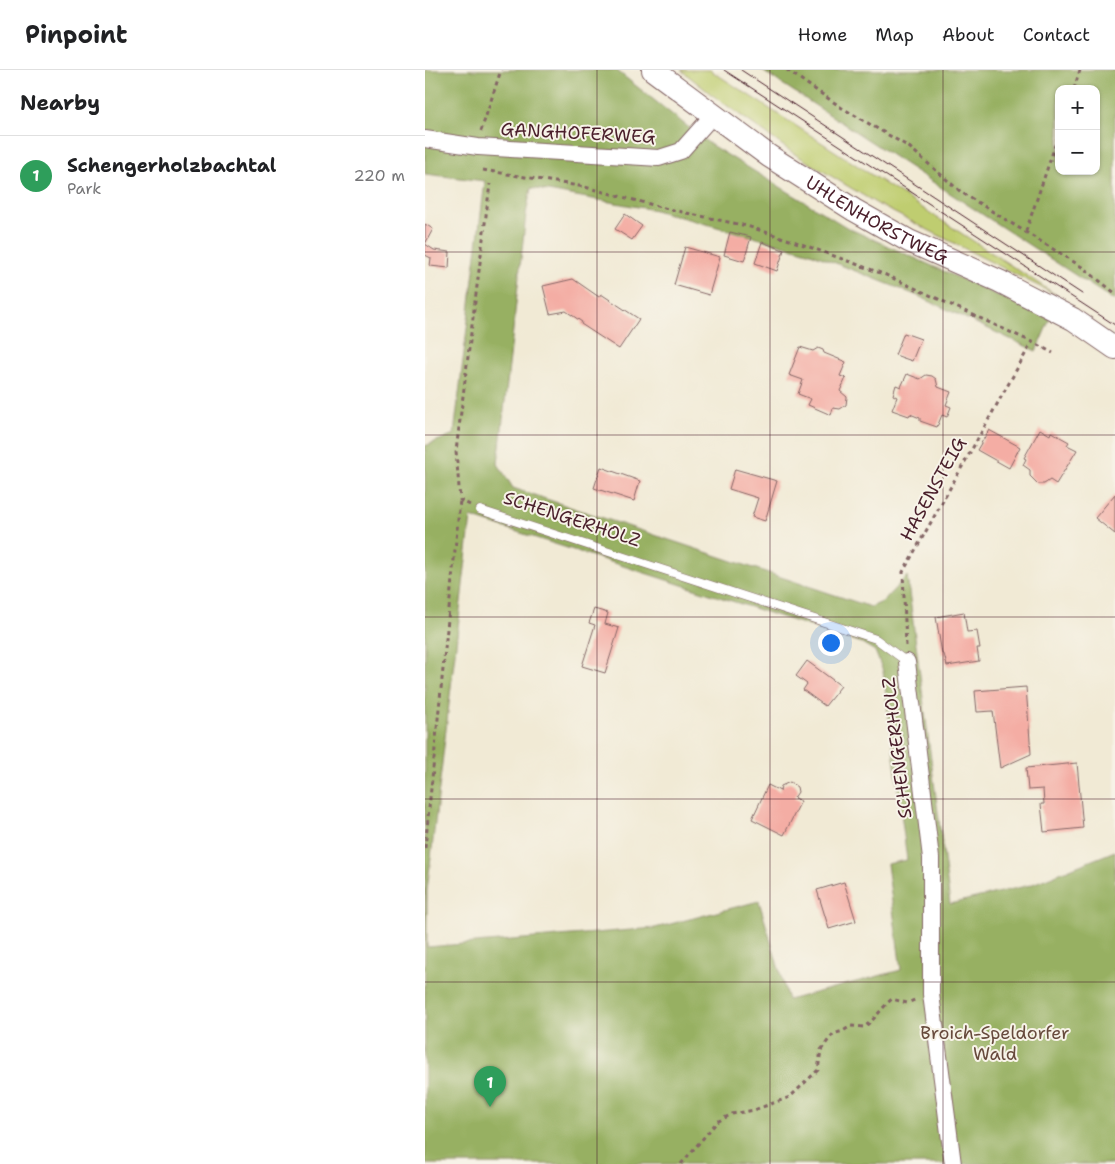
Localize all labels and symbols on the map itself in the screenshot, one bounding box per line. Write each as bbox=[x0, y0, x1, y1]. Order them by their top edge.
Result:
street label: GANGHOFERWEG bbox=[500, 117, 656, 149]
street label: UHLENHORSTWEG bbox=[801, 170, 952, 269]
street label: HASENSTEIG bbox=[895, 432, 972, 545]
street label: SCHENGERHOLZ bbox=[501, 486, 643, 552]
your location bbox=[818, 630, 844, 656]
street label: SCHENGERHOLZ bbox=[876, 676, 918, 820]
park label: Broich-Speldorfer Wald bbox=[920, 1021, 1070, 1066]
pin: 1 bbox=[474, 1066, 506, 1107]

